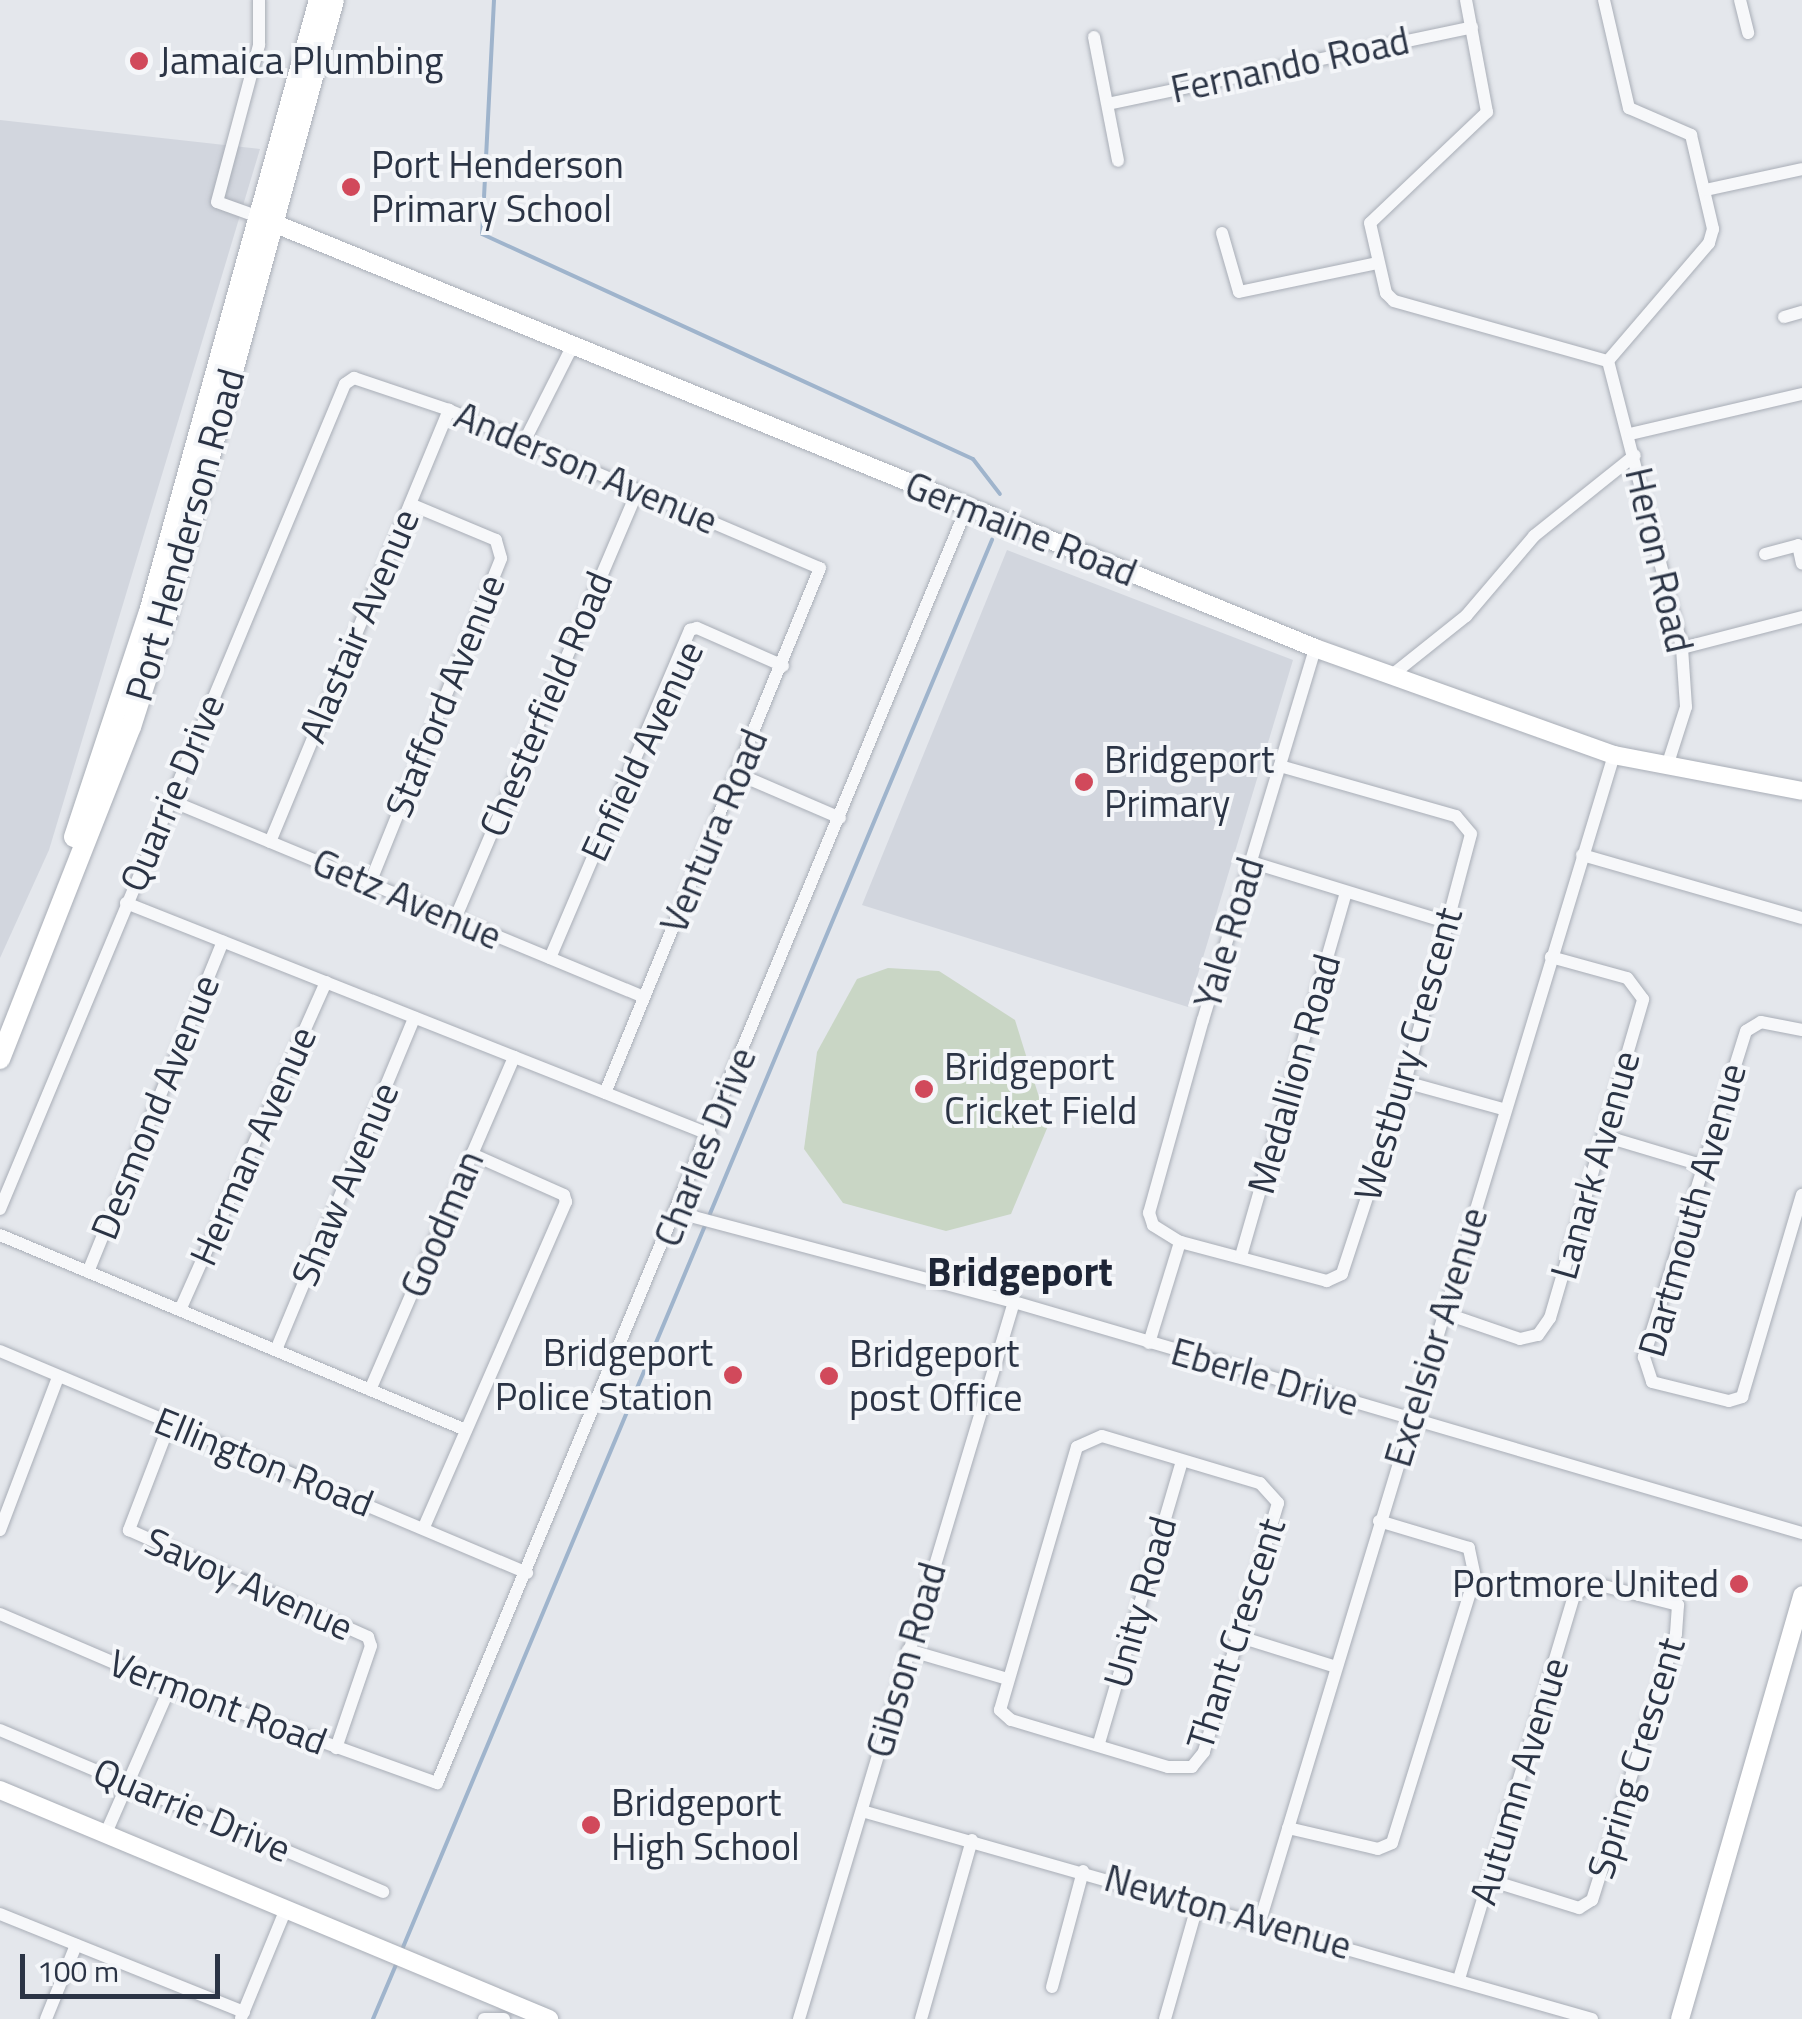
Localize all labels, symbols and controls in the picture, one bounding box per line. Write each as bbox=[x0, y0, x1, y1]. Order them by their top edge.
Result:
street label: Fernando Road bbox=[1167, 18, 1413, 112]
place label: Jamaica Plumbing bbox=[159, 38, 444, 84]
marker: Jamaica Plumbing bbox=[128, 50, 150, 72]
place label: Port Henderson Primary School bbox=[371, 142, 624, 232]
marker: Port Henderson Primary School bbox=[340, 176, 362, 198]
street label: Port Henderson Road bbox=[116, 364, 254, 706]
street label: Anderson Avenue bbox=[448, 392, 724, 544]
street label: Germaine Road bbox=[899, 462, 1143, 596]
street label: Heron Road bbox=[1616, 463, 1702, 657]
street label: Alastair Avenue bbox=[289, 502, 429, 750]
street label: Chesterfield Road bbox=[470, 565, 622, 843]
street label: Stafford Avenue bbox=[376, 568, 514, 824]
street label: Enfield Avenue bbox=[571, 634, 713, 868]
street label: Quarrie Drive bbox=[110, 688, 234, 898]
street label: Ventura Road bbox=[651, 722, 777, 940]
place label: Bridgeport Primary bbox=[1104, 737, 1274, 826]
marker: Bridgeport Primary bbox=[1073, 771, 1095, 793]
street label: Getz Avenue bbox=[306, 839, 508, 959]
street label: Yale Road bbox=[1184, 852, 1274, 1014]
street label: Westbury Crescent bbox=[1344, 902, 1472, 1206]
street label: Medallion Road bbox=[1238, 949, 1350, 1199]
street label: Desmond Avenue bbox=[81, 968, 229, 1246]
street label: Herman Avenue bbox=[180, 1020, 326, 1272]
street label: Charles Drive bbox=[644, 1041, 766, 1253]
place label: Bridgeport Cricket Field bbox=[944, 1044, 1137, 1134]
street label: Lanark Avenue bbox=[1541, 1046, 1649, 1284]
street label: Dartmouth Avenue bbox=[1628, 1058, 1756, 1362]
street label: Shaw Avenue bbox=[282, 1076, 408, 1292]
marker: Bridgeport Cricket Field bbox=[913, 1078, 935, 1100]
street label: Goodman bbox=[391, 1144, 493, 1304]
street label: Excelsior Avenue bbox=[1375, 1202, 1497, 1472]
district label: Bridgeport bbox=[927, 1248, 1113, 1296]
street label: Eberle Drive bbox=[1166, 1329, 1364, 1425]
place label: Bridgeport Police Station bbox=[495, 1330, 713, 1420]
place label: Bridgeport post Office bbox=[849, 1331, 1023, 1420]
marker: Bridgeport Police Station bbox=[722, 1364, 744, 1386]
marker: Bridgeport post Office bbox=[818, 1365, 840, 1387]
street label: Ellington Road bbox=[148, 1398, 380, 1526]
street label: Unity Road bbox=[1094, 1511, 1186, 1693]
street label: Thant Crescent bbox=[1177, 1512, 1295, 1756]
street label: Savoy Avenue bbox=[138, 1518, 360, 1650]
street label: Gibson Road bbox=[856, 1557, 956, 1763]
place label: Portmore United bbox=[1452, 1561, 1719, 1607]
marker: Portmore United bbox=[1728, 1573, 1750, 1595]
street label: Spring Crescent bbox=[1578, 1632, 1694, 1884]
street label: Vermont Road bbox=[103, 1640, 333, 1764]
street label: Autumn Avenue bbox=[1460, 1652, 1578, 1910]
street label: Quarrie Drive bbox=[87, 1748, 297, 1872]
place label: Bridgeport High School bbox=[611, 1780, 800, 1870]
marker: Bridgeport High School bbox=[580, 1814, 602, 1836]
street label: Newton Avenue bbox=[1099, 1855, 1357, 1969]
scale bar bbox=[25, 1934, 225, 1996]
text: 100 m bbox=[37, 1948, 119, 1994]

